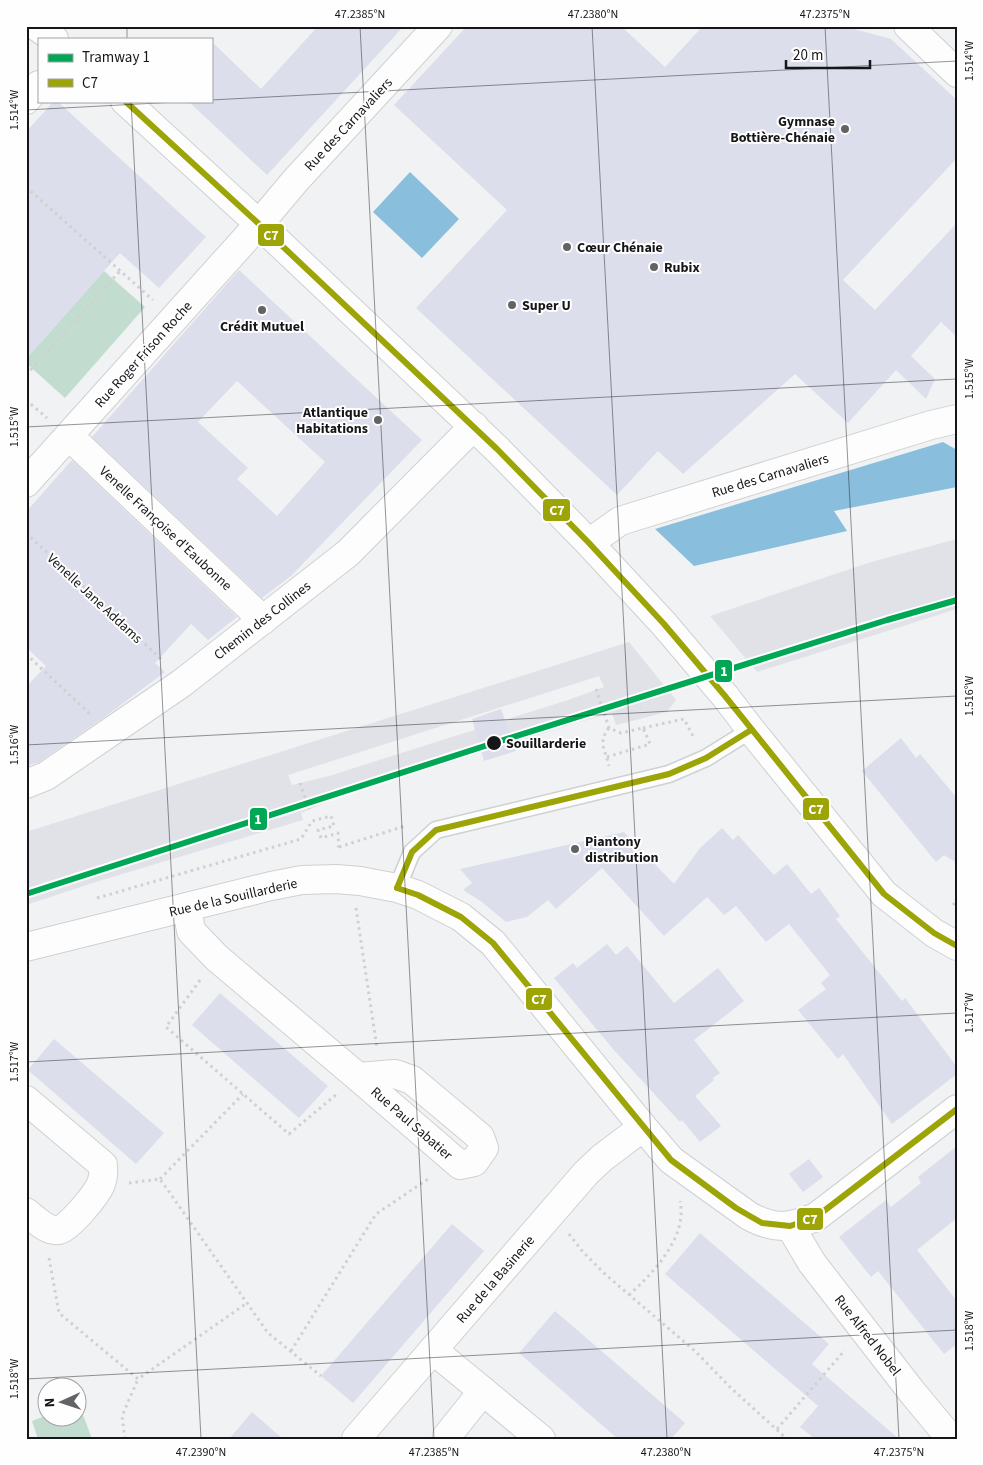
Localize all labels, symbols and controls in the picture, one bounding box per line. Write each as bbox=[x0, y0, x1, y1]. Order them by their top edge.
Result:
text: 47.2385°N bbox=[335, 6, 385, 23]
text: 47.2380°N bbox=[568, 6, 618, 23]
text: 47.2375°N bbox=[800, 6, 850, 23]
legend bbox=[38, 38, 212, 102]
scale bar bbox=[786, 38, 869, 70]
text: 1.514°W bbox=[961, 40, 978, 81]
text: 20 m bbox=[793, 45, 823, 66]
text: Tramway 1 bbox=[82, 47, 150, 68]
text: C7 bbox=[82, 73, 98, 94]
street label: Rue des Carnavaliers bbox=[300, 73, 397, 176]
text: 1.514°W bbox=[6, 89, 23, 130]
place label: Gymnase Bottière-Chénaie bbox=[730, 112, 835, 148]
marker: Gymnase Bottière-Chénaie bbox=[839, 123, 851, 135]
line badge: C7 bbox=[257, 223, 285, 247]
text: C7 bbox=[263, 226, 279, 246]
place label: Cœur Chénaie bbox=[577, 238, 663, 258]
marker: Cœur Chénaie bbox=[561, 241, 573, 253]
place label: Rubix bbox=[664, 258, 700, 278]
marker: Rubix bbox=[648, 261, 660, 273]
place label: Super U bbox=[522, 296, 571, 316]
street label: Rue Roger Frison Roche bbox=[90, 297, 197, 412]
marker: Super U bbox=[506, 299, 518, 311]
marker: Crédit Mutuel bbox=[256, 304, 268, 316]
place label: Crédit Mutuel bbox=[220, 317, 304, 337]
text: 1.515°W bbox=[961, 358, 978, 399]
place label: Atlantique Habitations bbox=[296, 403, 368, 439]
text: 1.515°W bbox=[6, 406, 23, 447]
marker: Atlantique Habitations bbox=[372, 414, 384, 426]
street label: Rue des Carnavaliers bbox=[709, 449, 831, 503]
street label: Venelle Françoise d'Eaubonne bbox=[95, 462, 236, 596]
line badge: C7 bbox=[542, 498, 571, 522]
text: C7 bbox=[549, 501, 565, 521]
street label: Venelle Jane Addams bbox=[42, 549, 147, 649]
street label: Chemin des Collines bbox=[210, 576, 315, 665]
line badge: 1 bbox=[714, 659, 733, 683]
text: 1 bbox=[720, 662, 728, 682]
text: 1.516°W bbox=[961, 675, 978, 716]
text: 1.516°W bbox=[6, 724, 23, 765]
marker: Souillarderie bbox=[485, 734, 503, 752]
place label: Souillarderie bbox=[506, 734, 586, 754]
line badge: C7 bbox=[802, 797, 830, 821]
text: C7 bbox=[808, 800, 824, 820]
line badge: 1 bbox=[249, 807, 268, 831]
text: 1 bbox=[254, 810, 262, 830]
place label: Piantony distribution bbox=[585, 832, 659, 868]
marker: Piantony distribution bbox=[569, 843, 581, 855]
street label: Rue de la Souillarderie bbox=[167, 873, 299, 922]
line badge: C7 bbox=[525, 987, 553, 1011]
text: C7 bbox=[531, 990, 547, 1010]
text: 1.517°W bbox=[961, 992, 978, 1033]
text: 1.517°W bbox=[6, 1041, 23, 1082]
street label: Rue Paul Sabatier bbox=[366, 1083, 457, 1165]
line badge: C7 bbox=[796, 1207, 824, 1231]
text: C7 bbox=[802, 1210, 818, 1230]
street label: Rue de la Basinerie bbox=[452, 1231, 540, 1328]
street label: Rue Alfred Nobel bbox=[829, 1291, 905, 1381]
text: 1.518°W bbox=[961, 1310, 978, 1351]
text: 1.518°W bbox=[6, 1358, 23, 1399]
north arrow bbox=[38, 1378, 88, 1428]
text: N bbox=[40, 1397, 60, 1408]
text: 47.2390°N bbox=[176, 1444, 226, 1461]
text: 47.2385°N bbox=[409, 1444, 459, 1461]
text: 47.2380°N bbox=[641, 1444, 691, 1461]
text: 47.2375°N bbox=[874, 1444, 924, 1461]

